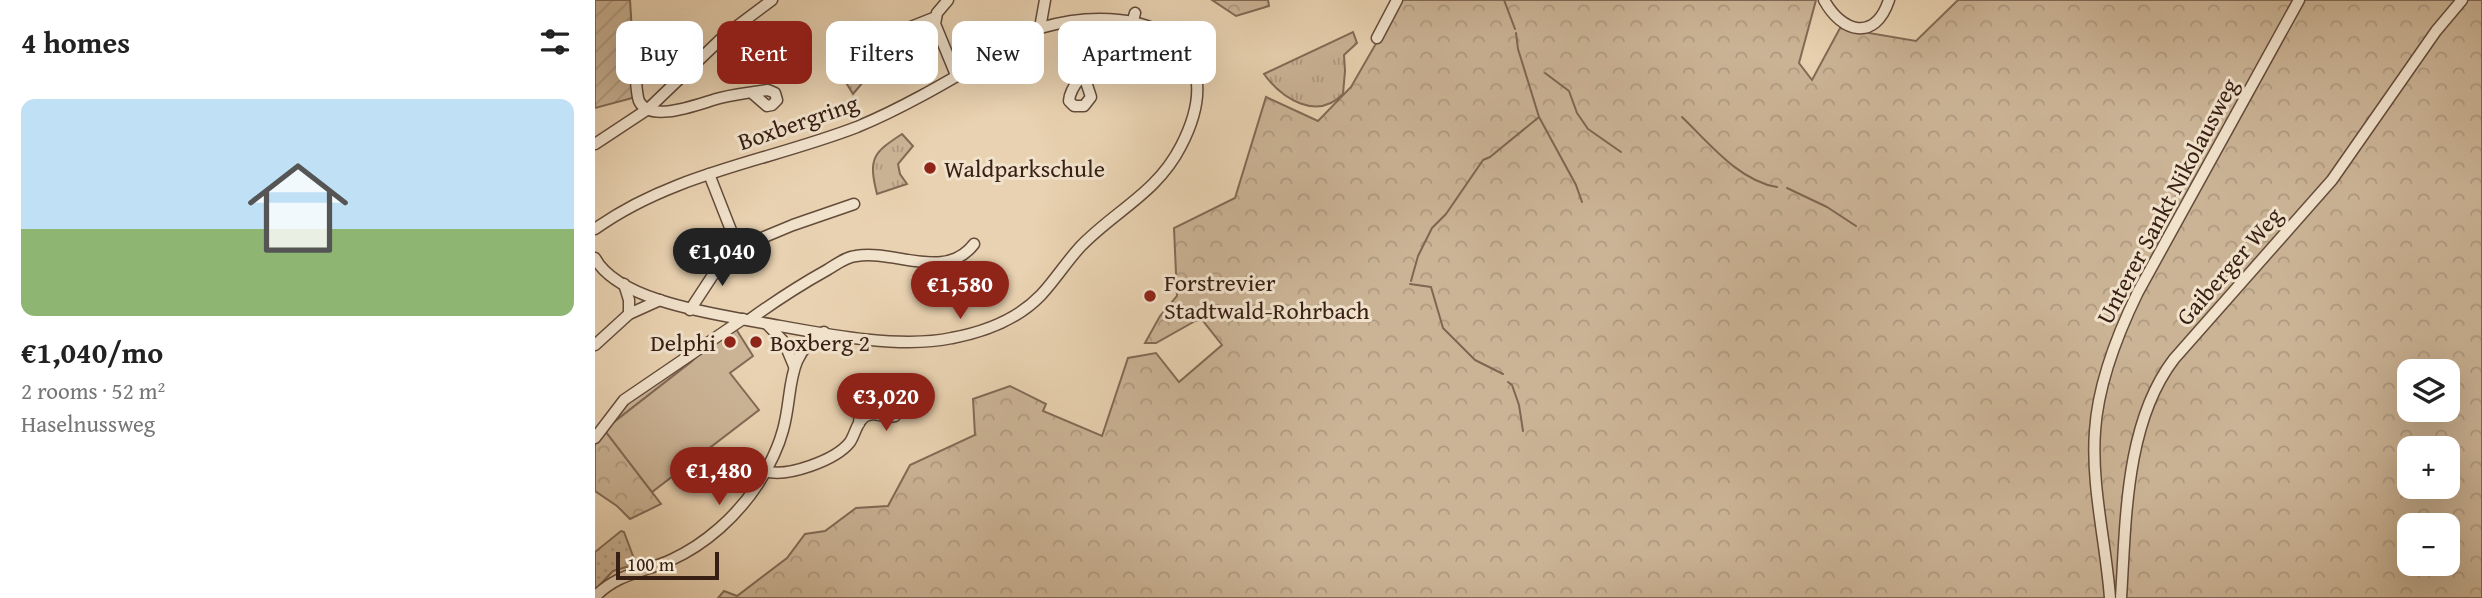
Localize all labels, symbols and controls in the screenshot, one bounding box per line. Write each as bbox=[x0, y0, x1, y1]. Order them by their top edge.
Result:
text: 4 homes bbox=[21, 20, 130, 64]
chip: Buy bbox=[616, 21, 703, 84]
chip: Rent bbox=[717, 21, 812, 84]
chip: Filters bbox=[826, 21, 938, 84]
chip: New bbox=[952, 21, 1044, 84]
chip: Apartment bbox=[1058, 21, 1216, 84]
icon: filters bbox=[536, 23, 574, 61]
street label: Unterer Sankt Nikolausweg bbox=[2087, 72, 2247, 330]
street label: Boxbergring bbox=[733, 85, 863, 159]
icon: home bbox=[235, 145, 361, 271]
place label: Waldparkschule bbox=[944, 151, 1105, 186]
marker: Waldparkschule bbox=[922, 160, 938, 176]
street label: Gaiberger Weg bbox=[2168, 199, 2290, 333]
pin: €1,040 bbox=[665, 229, 779, 288]
text: €1,040 bbox=[689, 234, 755, 267]
pin: €1,580 bbox=[903, 262, 1017, 321]
place label: Forstrevier Stadtwald-Rohrbach bbox=[1164, 265, 1370, 328]
text: €1,580 bbox=[927, 267, 993, 300]
marker: Forstrevier Stadtwald-Rohrbach bbox=[1142, 288, 1158, 304]
place label: Delphi bbox=[650, 325, 716, 360]
place label: Boxberg 2 bbox=[770, 325, 870, 360]
text: €1,040/mo bbox=[21, 330, 163, 374]
marker: Delphi bbox=[722, 334, 738, 350]
marker: Boxberg 2 bbox=[748, 334, 764, 350]
map controls bbox=[2397, 359, 2460, 576]
button: layers bbox=[2397, 359, 2460, 422]
text: 2 rooms · 52 m² bbox=[21, 374, 165, 407]
pin: €3,020 bbox=[829, 374, 943, 433]
text: €3,020 bbox=[853, 379, 919, 412]
text: Haselnussweg bbox=[21, 407, 155, 440]
button: + bbox=[2397, 436, 2460, 499]
pin: €1,480 bbox=[662, 448, 776, 507]
text: €1,480 bbox=[686, 453, 752, 486]
button: − bbox=[2397, 513, 2460, 576]
scale bar bbox=[616, 549, 719, 581]
text: 100 m bbox=[627, 550, 674, 578]

